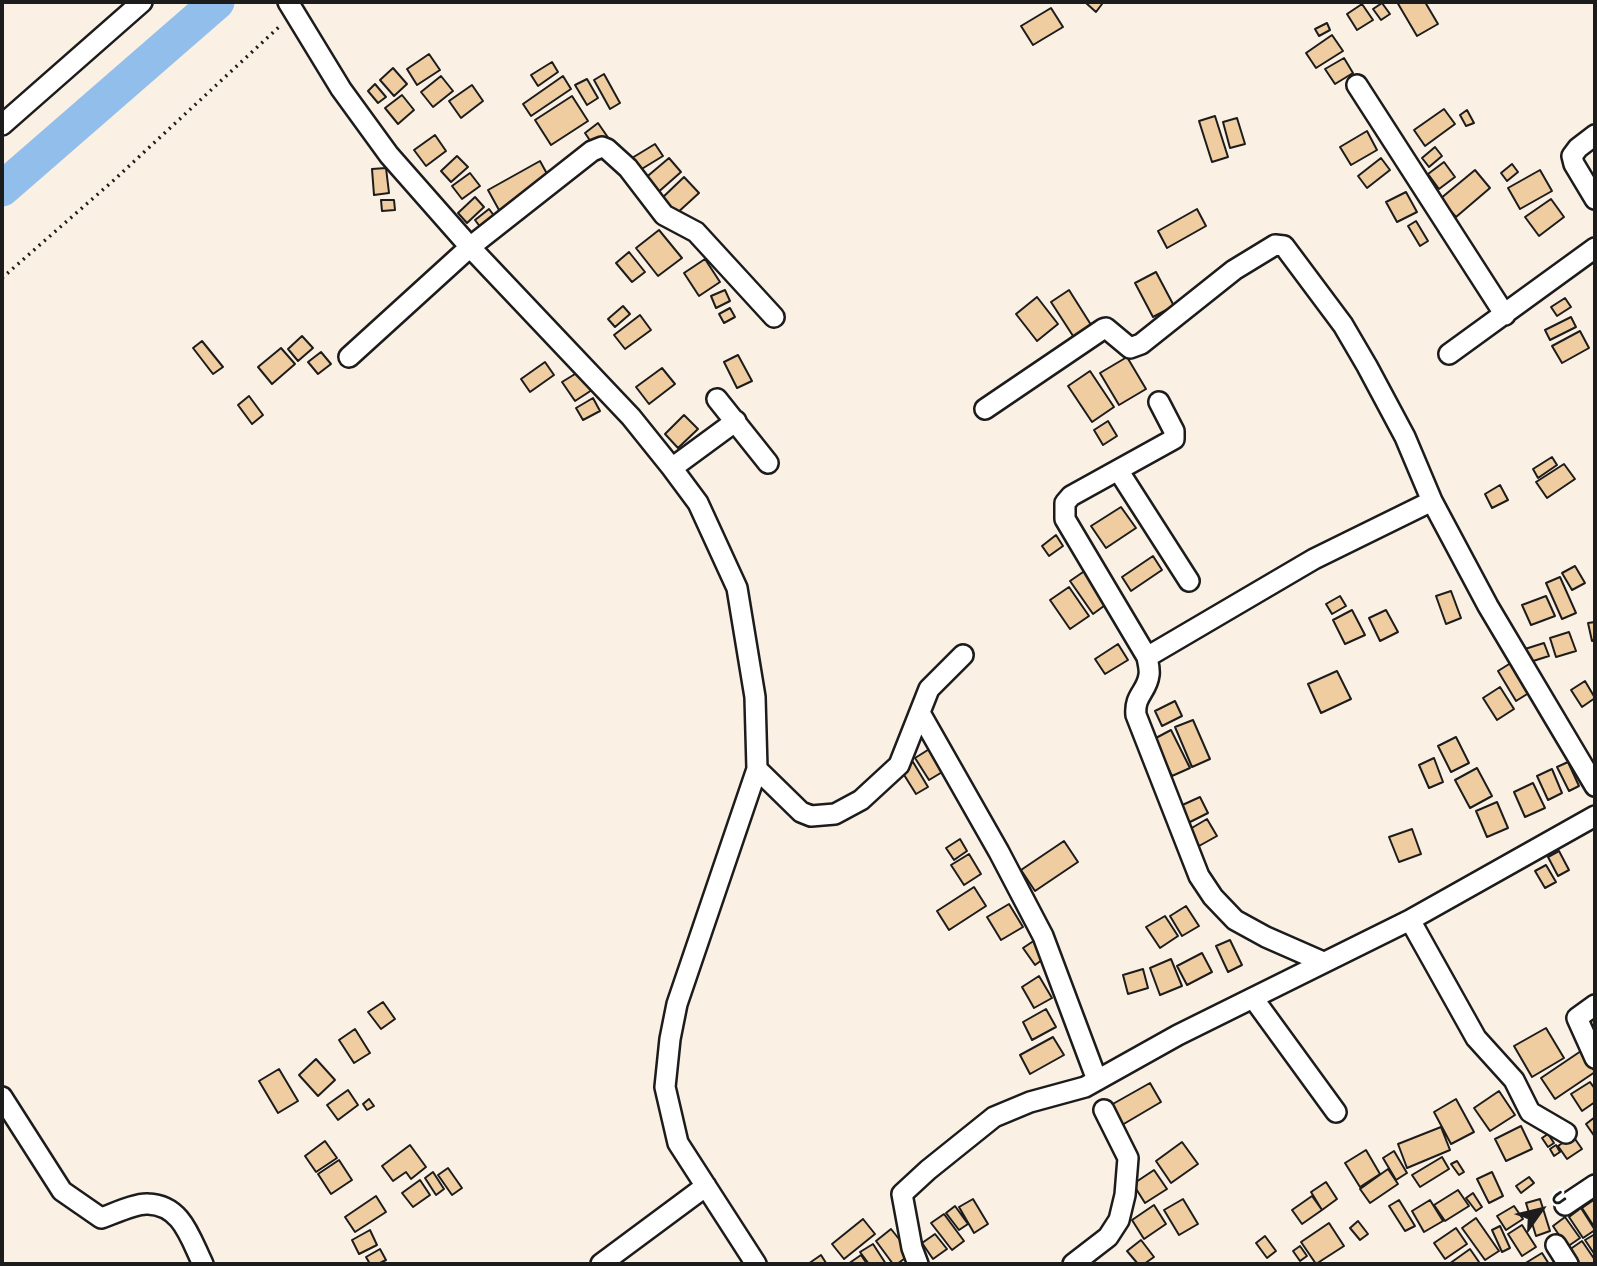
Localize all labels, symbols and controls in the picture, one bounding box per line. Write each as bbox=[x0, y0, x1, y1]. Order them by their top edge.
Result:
north arrow bbox=[1506, 1175, 1576, 1245]
text: U bbox=[1546, 1186, 1572, 1210]

